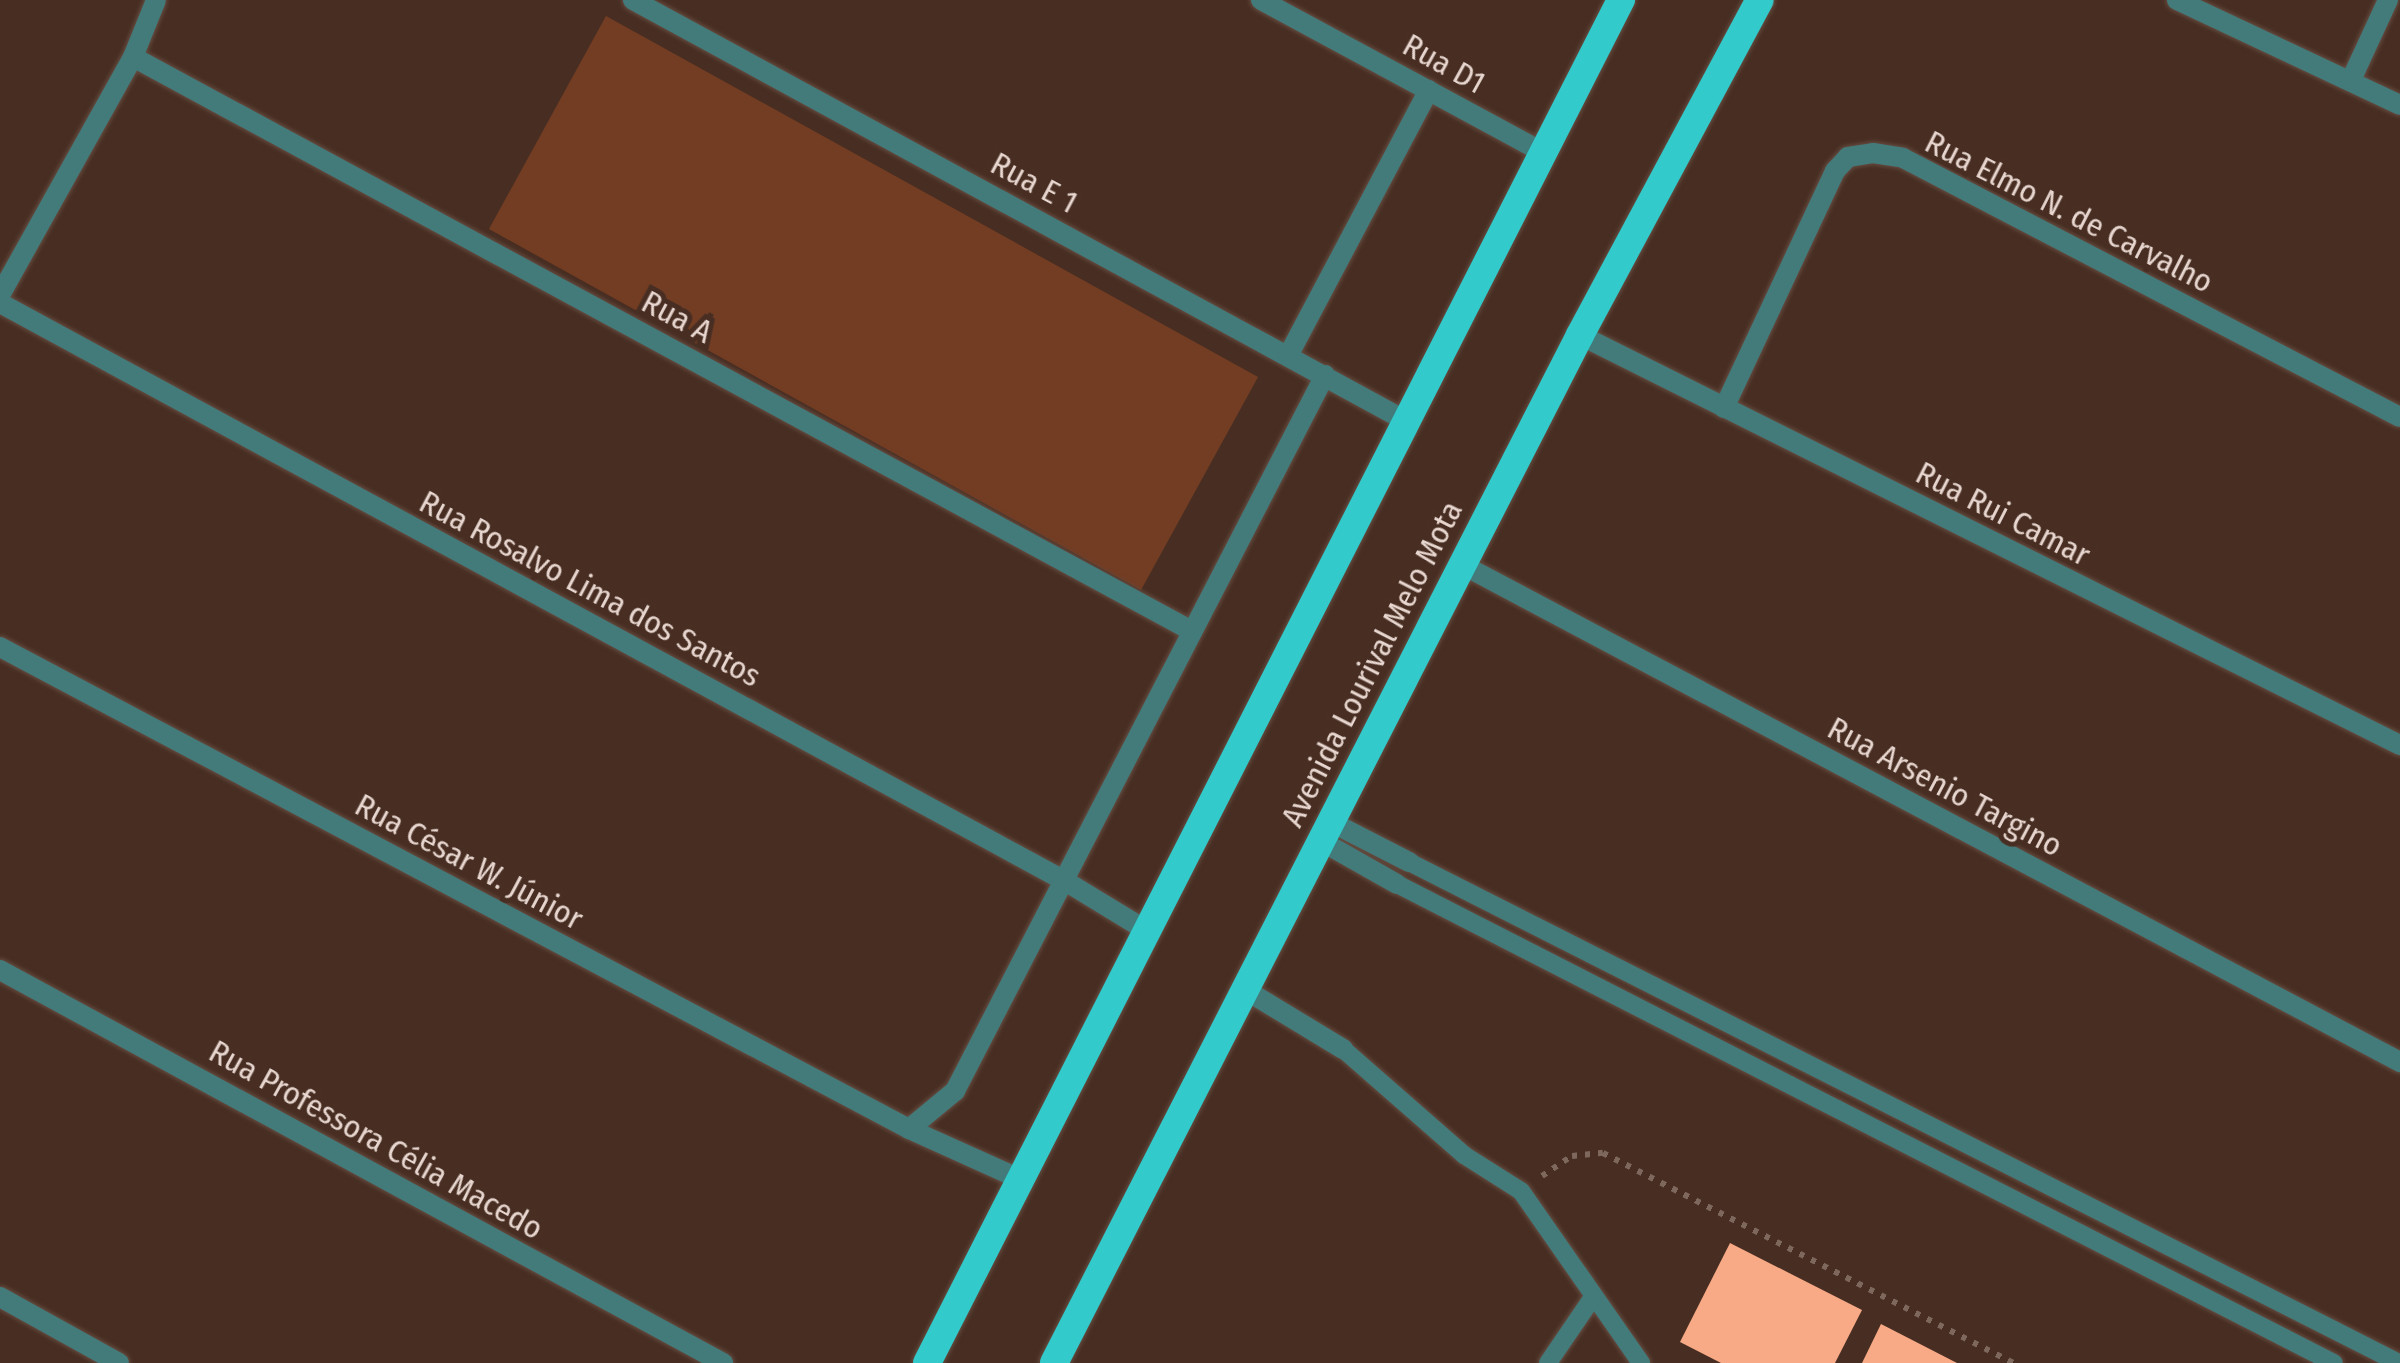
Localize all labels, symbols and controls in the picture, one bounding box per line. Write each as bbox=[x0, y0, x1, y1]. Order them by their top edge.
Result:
street label: Rua D1 bbox=[1396, 26, 1492, 102]
street label: Rua Elmo N. de Carvalho bbox=[1919, 123, 2219, 301]
street label: Rua E 1 bbox=[984, 144, 1084, 222]
street label: Rua A bbox=[635, 283, 719, 351]
street label: Rua Rui Camar bbox=[1910, 454, 2096, 574]
street label: Rua Rosalvo Lima dos Santos bbox=[413, 483, 767, 695]
street label: Avenida Lourival Melo Mota bbox=[1273, 495, 1471, 833]
street label: Rua Arsenio Targino bbox=[1821, 709, 2069, 865]
street label: Rua César W. Júnior bbox=[349, 786, 589, 938]
street label: Rua Professora Célia Macedo bbox=[202, 1032, 550, 1248]

